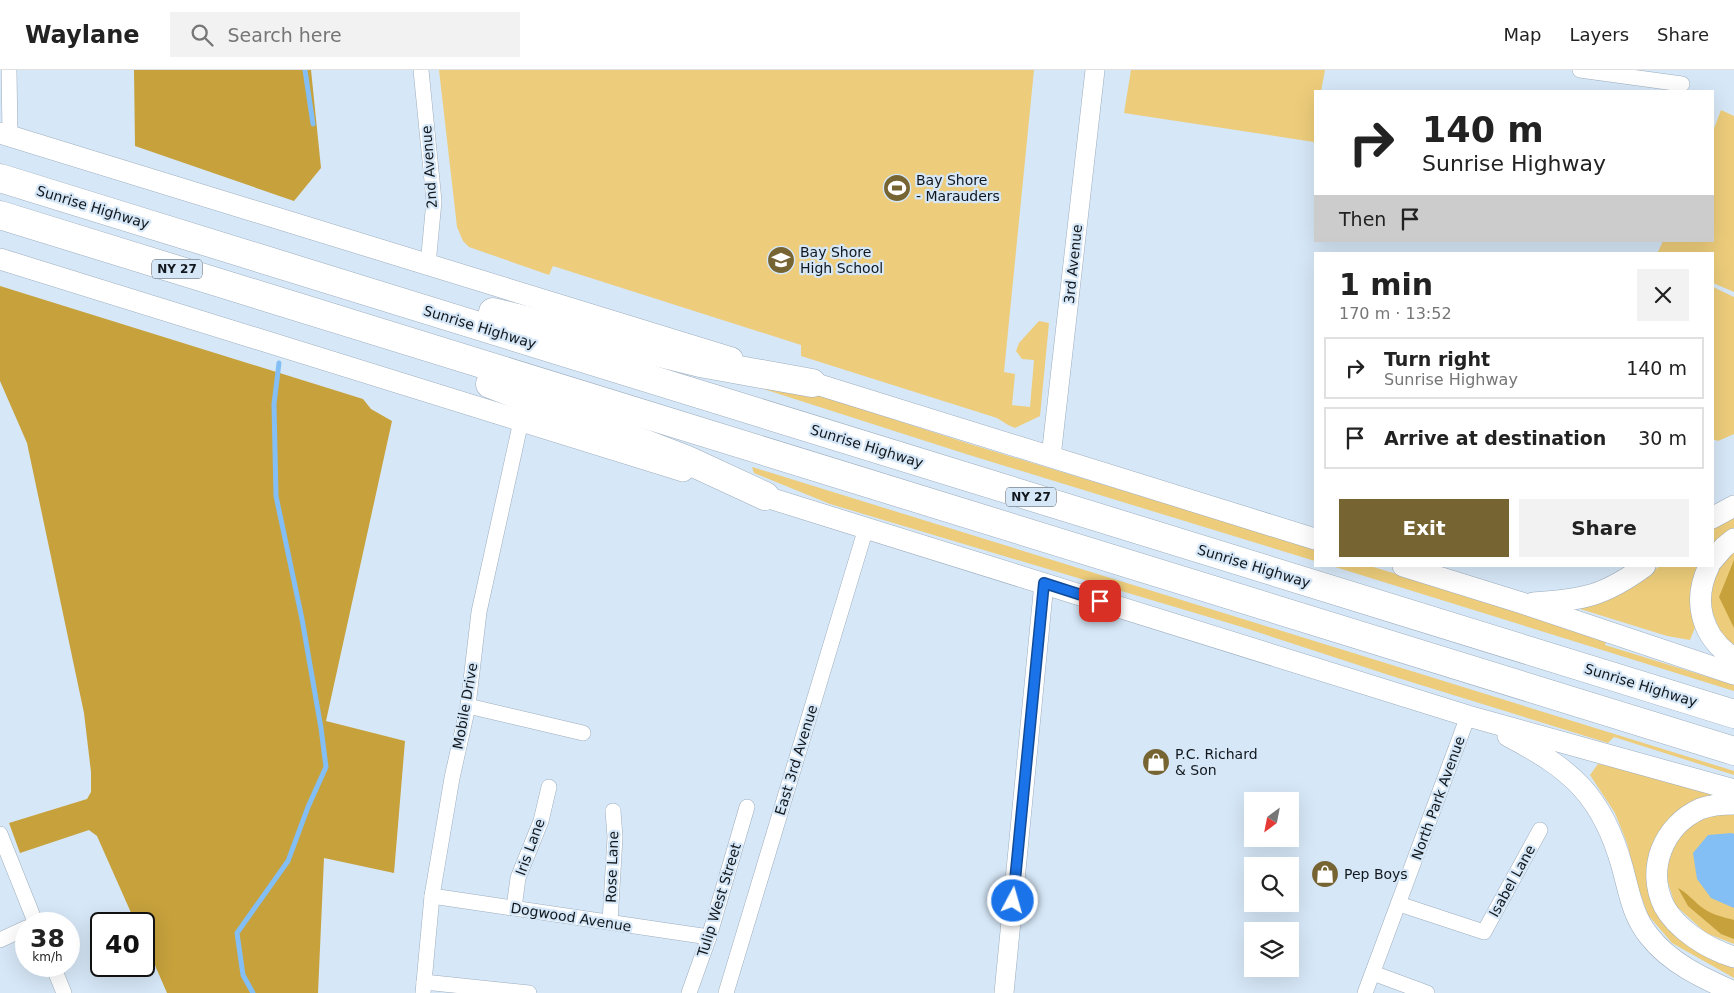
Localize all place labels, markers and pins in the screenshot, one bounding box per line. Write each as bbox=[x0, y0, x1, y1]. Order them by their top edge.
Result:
place label: Bay Shore - Marauders bbox=[916, 172, 1000, 204]
sports icon: Bay Shore - Marauders bbox=[882, 173, 912, 203]
place label: Bay Shore High School bbox=[800, 244, 883, 276]
school or university icon: Bay Shore High School bbox=[766, 245, 796, 275]
pin bbox=[1079, 580, 1121, 622]
place label: P.C. Richard & Son bbox=[1175, 746, 1258, 778]
shop icon: P.C. Richard & Son bbox=[1141, 747, 1171, 777]
shop icon: Pep Boys bbox=[1310, 859, 1340, 889]
place label: Pep Boys bbox=[1344, 866, 1408, 882]

